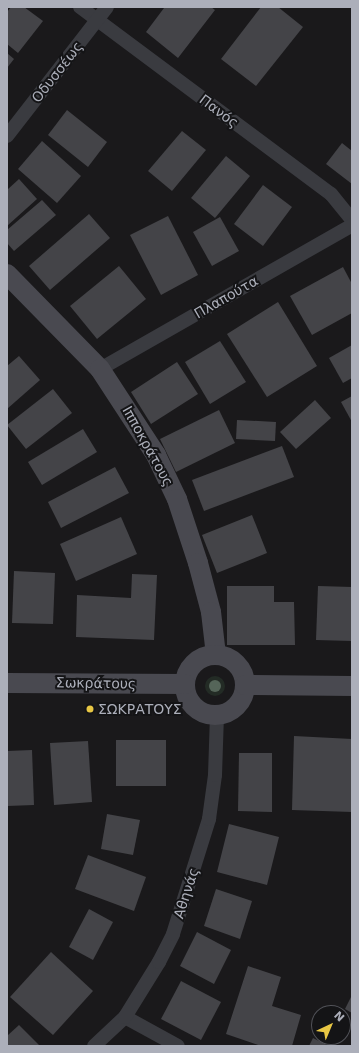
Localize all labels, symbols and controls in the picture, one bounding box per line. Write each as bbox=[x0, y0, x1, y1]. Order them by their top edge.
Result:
street label: Οδυσσέως bbox=[28, 38, 86, 106]
street label: Πανός bbox=[196, 91, 242, 131]
street label: Πλαπούτα bbox=[191, 272, 261, 322]
street label: Ιπποκράτους bbox=[119, 403, 177, 489]
street label: Σωκράτους bbox=[56, 674, 136, 692]
place label: ΣΩΚΡΑΤΟΥΣ bbox=[98, 701, 182, 717]
marker: ΣΩΚΡΑΤΟΥΣ bbox=[85, 704, 95, 714]
street label: Αθηνάς bbox=[170, 866, 202, 920]
north arrow bbox=[311, 1005, 351, 1045]
text: N bbox=[331, 1009, 347, 1025]

